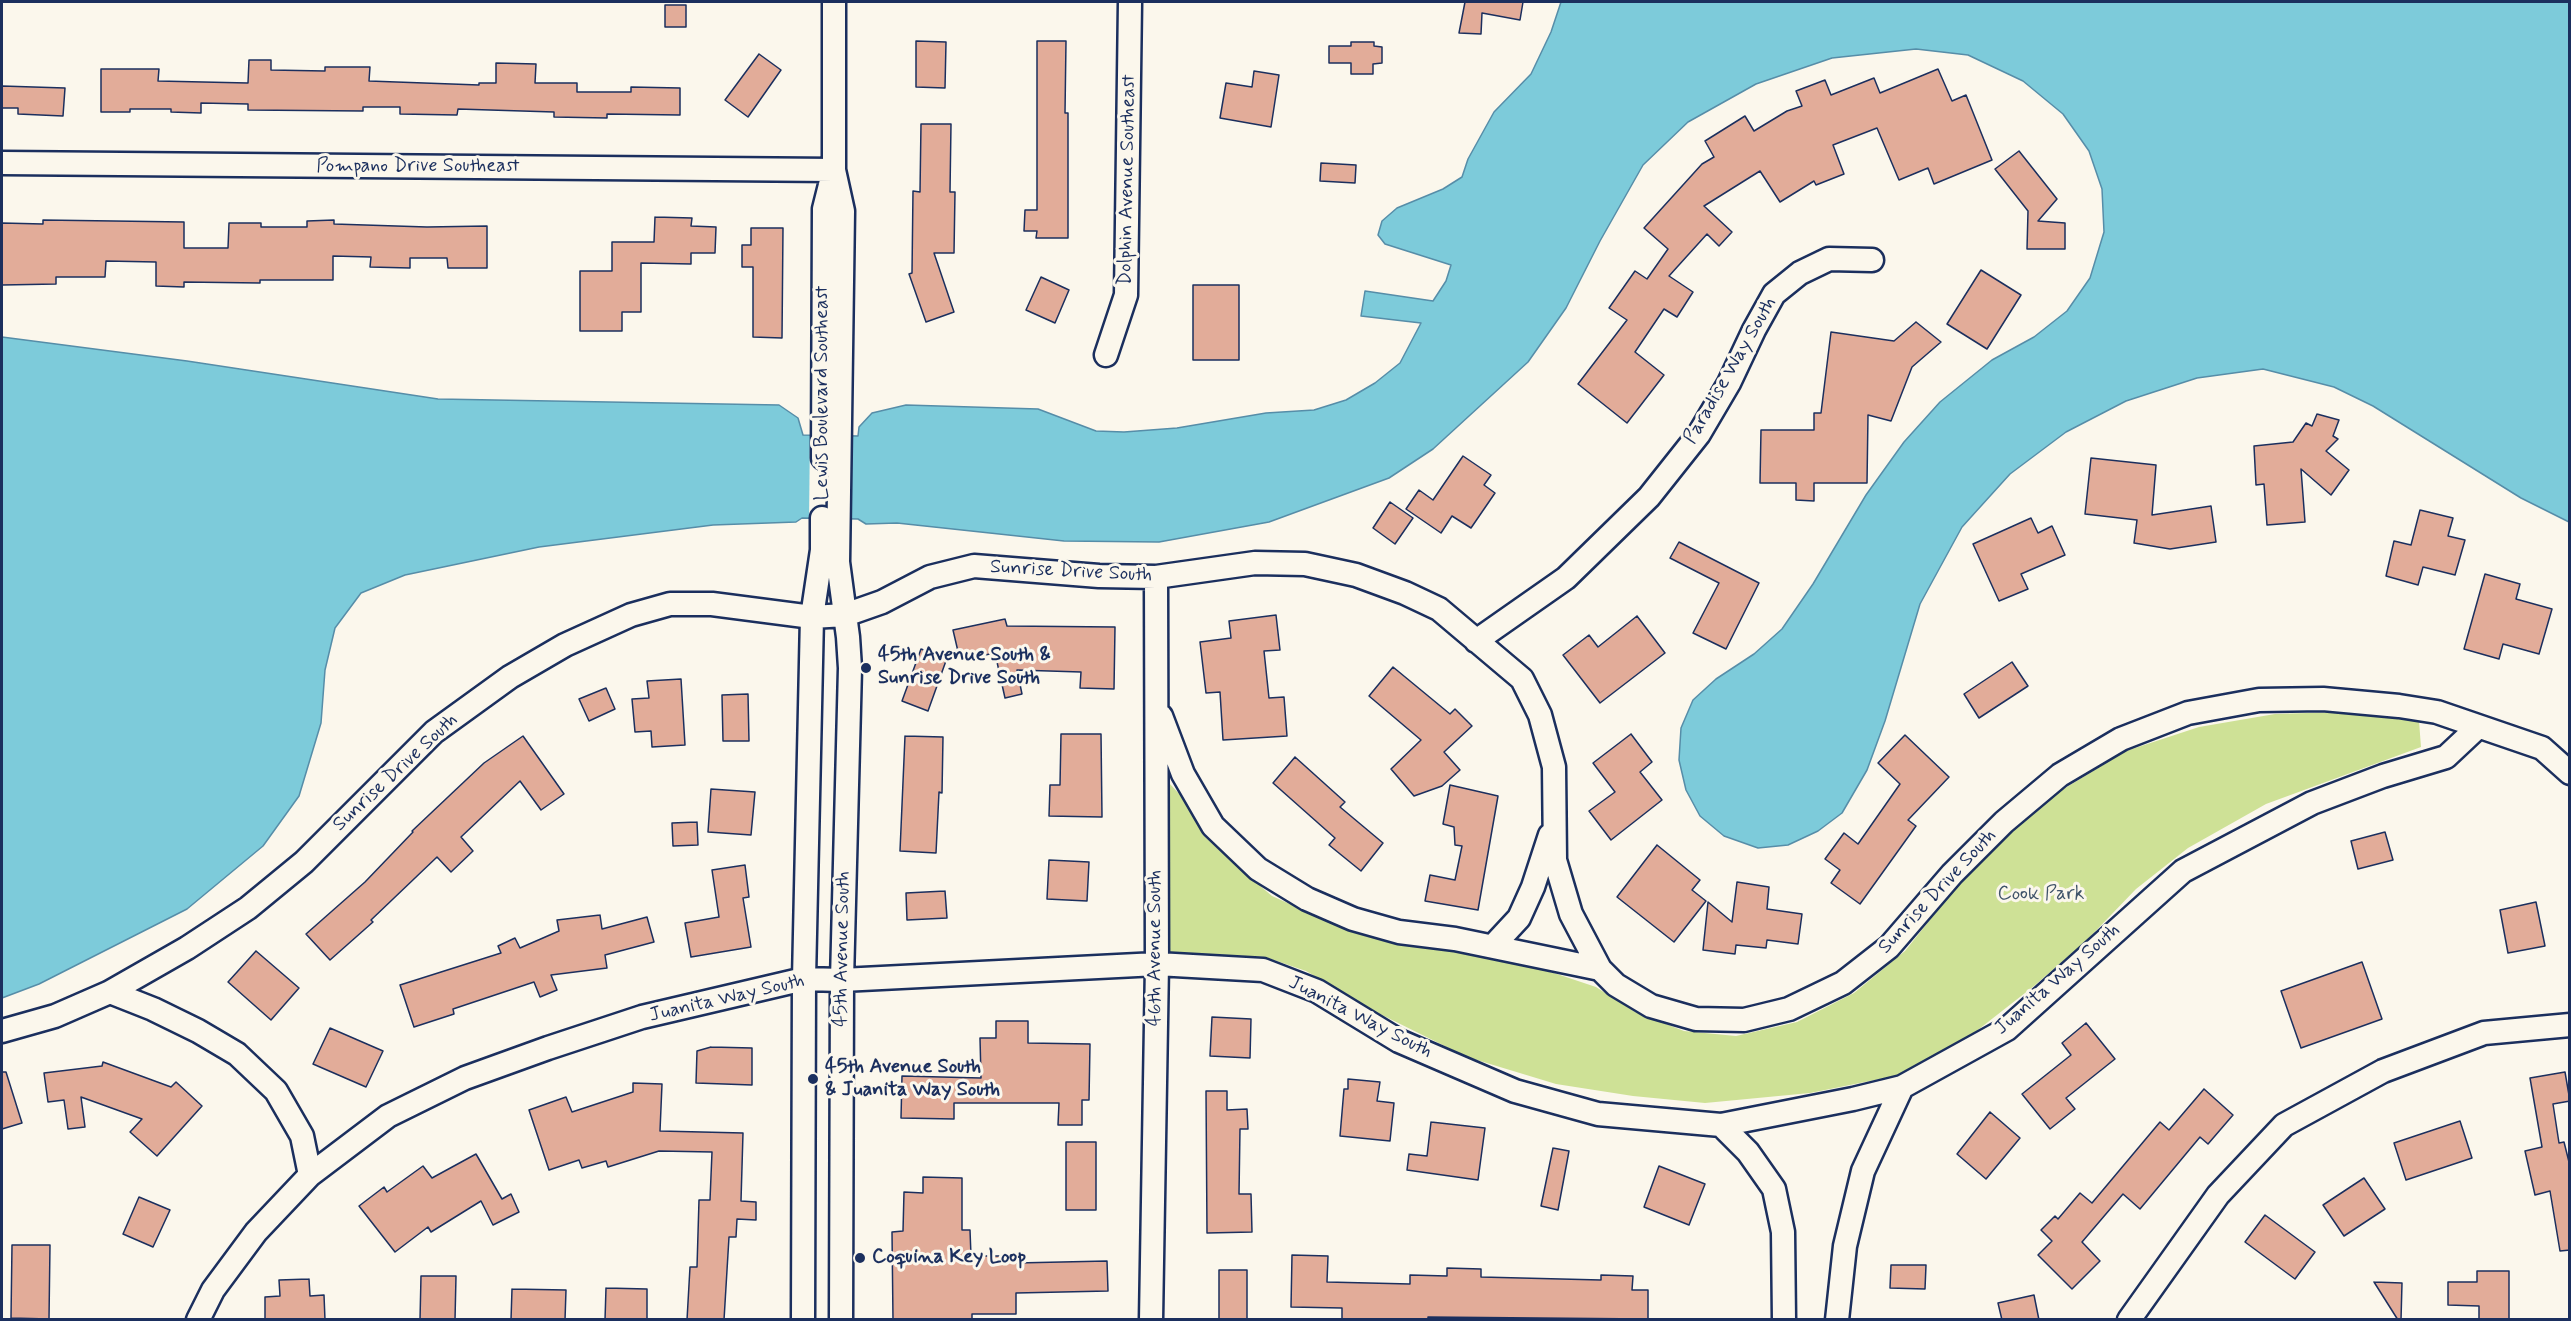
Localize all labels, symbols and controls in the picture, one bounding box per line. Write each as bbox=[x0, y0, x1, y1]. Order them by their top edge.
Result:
street label: Dolphin Avenue Southeast bbox=[1114, 74, 1142, 286]
street label: Pompano Drive Southeast bbox=[316, 155, 520, 179]
street label: Lewis Boulevard Southeast bbox=[811, 286, 835, 500]
street label: Paradise Way South bbox=[1679, 293, 1783, 449]
street label: Sunrise Drive South bbox=[989, 556, 1153, 588]
place label: 45th Avenue South & Sunrise Drive South bbox=[878, 644, 1051, 691]
marker: 45th Avenue South & Sunrise Drive South bbox=[859, 661, 873, 675]
street label: Sunrise Drive South bbox=[329, 709, 463, 837]
street label: Sunrise Drive South bbox=[1874, 825, 2002, 959]
street label: 46th Avenue South bbox=[1144, 870, 1168, 1026]
street label: 45th Avenue South bbox=[830, 871, 856, 1027]
park label: Cook Park bbox=[1998, 883, 2084, 907]
street label: Juanita Way South bbox=[1990, 919, 2126, 1041]
street label: Juanita Way South bbox=[647, 969, 807, 1029]
street label: Juanita Way South bbox=[1284, 971, 1436, 1065]
place label: 45th Avenue South & Juanita Way South bbox=[825, 1056, 1000, 1103]
marker: 45th Avenue South & Juanita Way South bbox=[806, 1072, 820, 1086]
place label: Coquina Key Loop bbox=[872, 1246, 1026, 1270]
marker: Coquina Key Loop bbox=[853, 1251, 867, 1265]

